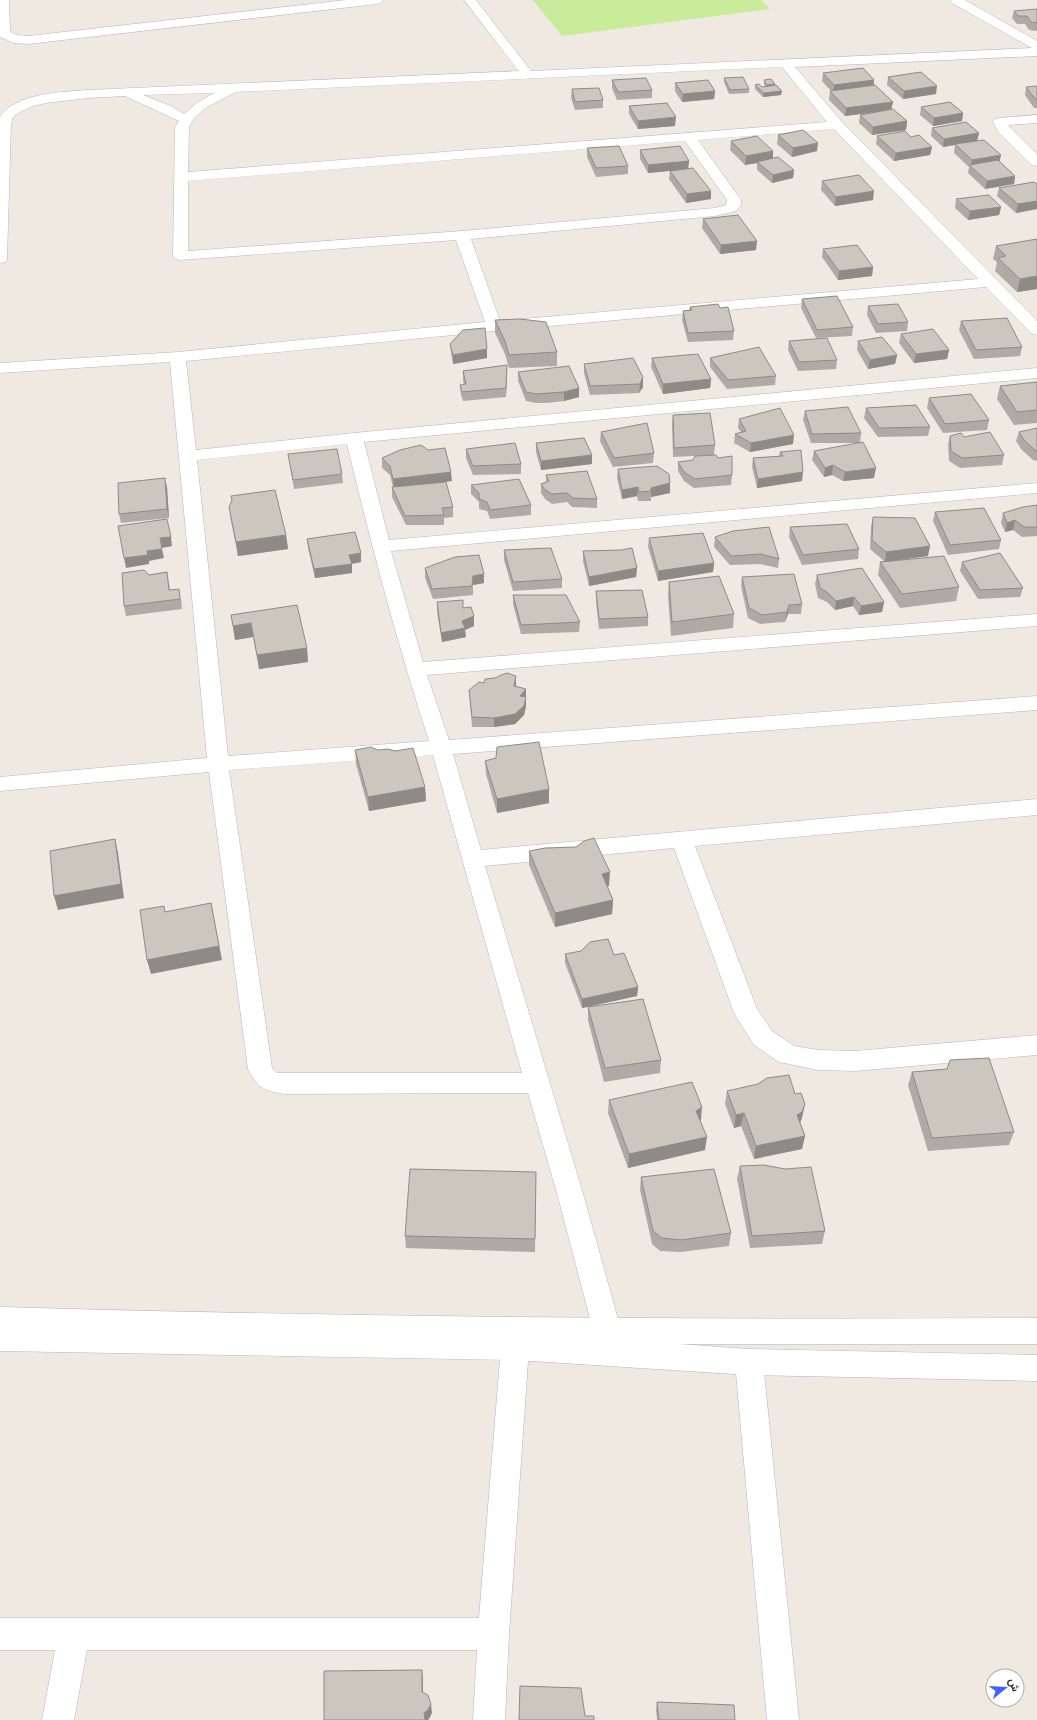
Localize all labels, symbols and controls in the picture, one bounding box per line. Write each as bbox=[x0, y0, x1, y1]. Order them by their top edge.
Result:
north arrow bbox=[985, 1668, 1025, 1708]
text: ش bbox=[1005, 1676, 1023, 1694]

